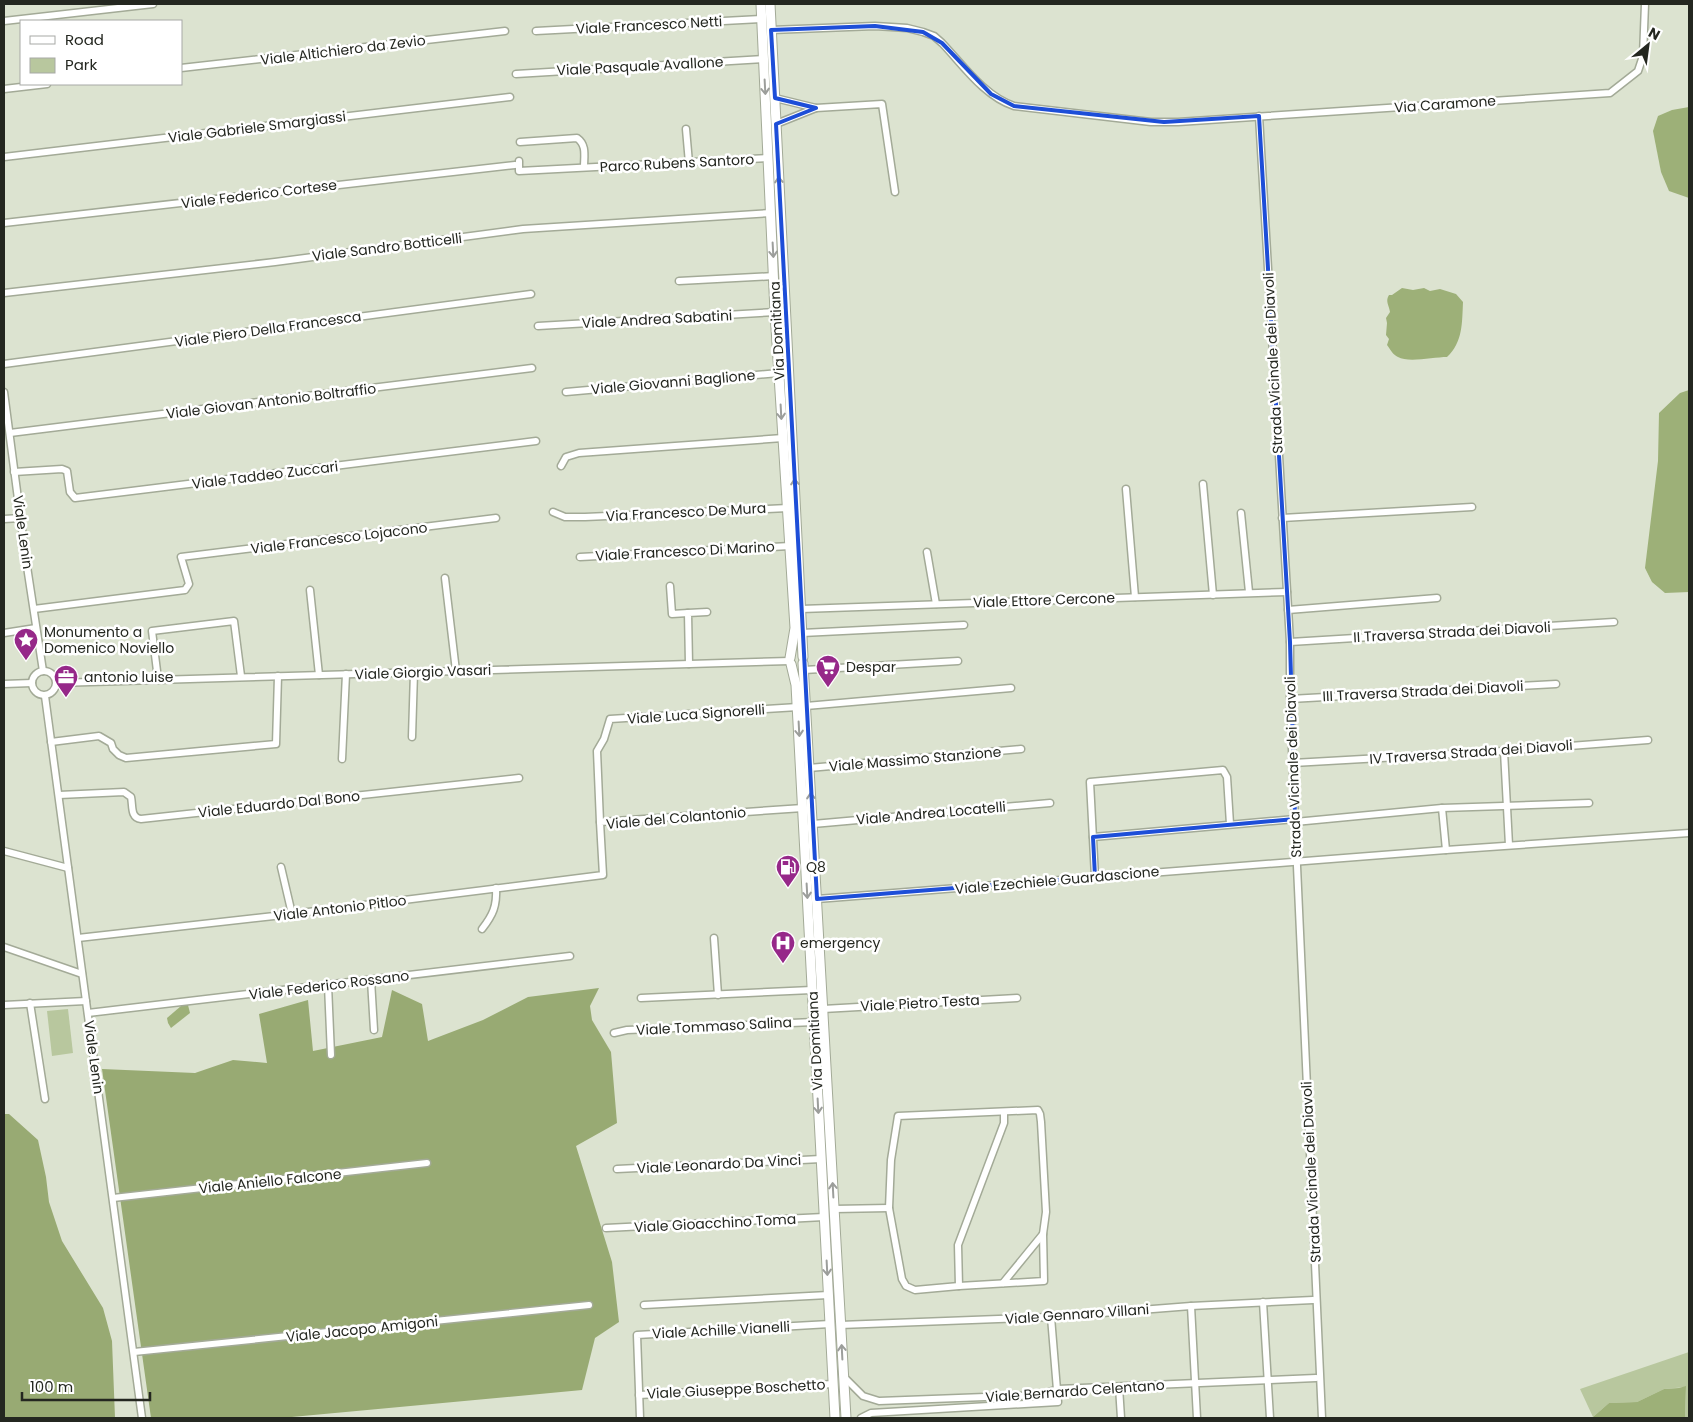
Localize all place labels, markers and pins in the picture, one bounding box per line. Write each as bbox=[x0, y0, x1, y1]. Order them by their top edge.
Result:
place label: Monumento a Domenico Noviello bbox=[44, 622, 174, 658]
place icon: Monumento a Domenico Noviello bbox=[13, 627, 39, 661]
supermarket icon: Despar bbox=[815, 654, 841, 688]
place label: Despar bbox=[846, 657, 896, 677]
office icon: antonio luise bbox=[53, 664, 79, 698]
place label: antonio luise bbox=[84, 667, 174, 687]
fuel station icon: Q8 bbox=[775, 854, 801, 888]
place label: Q8 bbox=[806, 857, 826, 877]
hospital icon: emergency bbox=[770, 930, 796, 964]
place label: emergency bbox=[800, 933, 881, 953]

